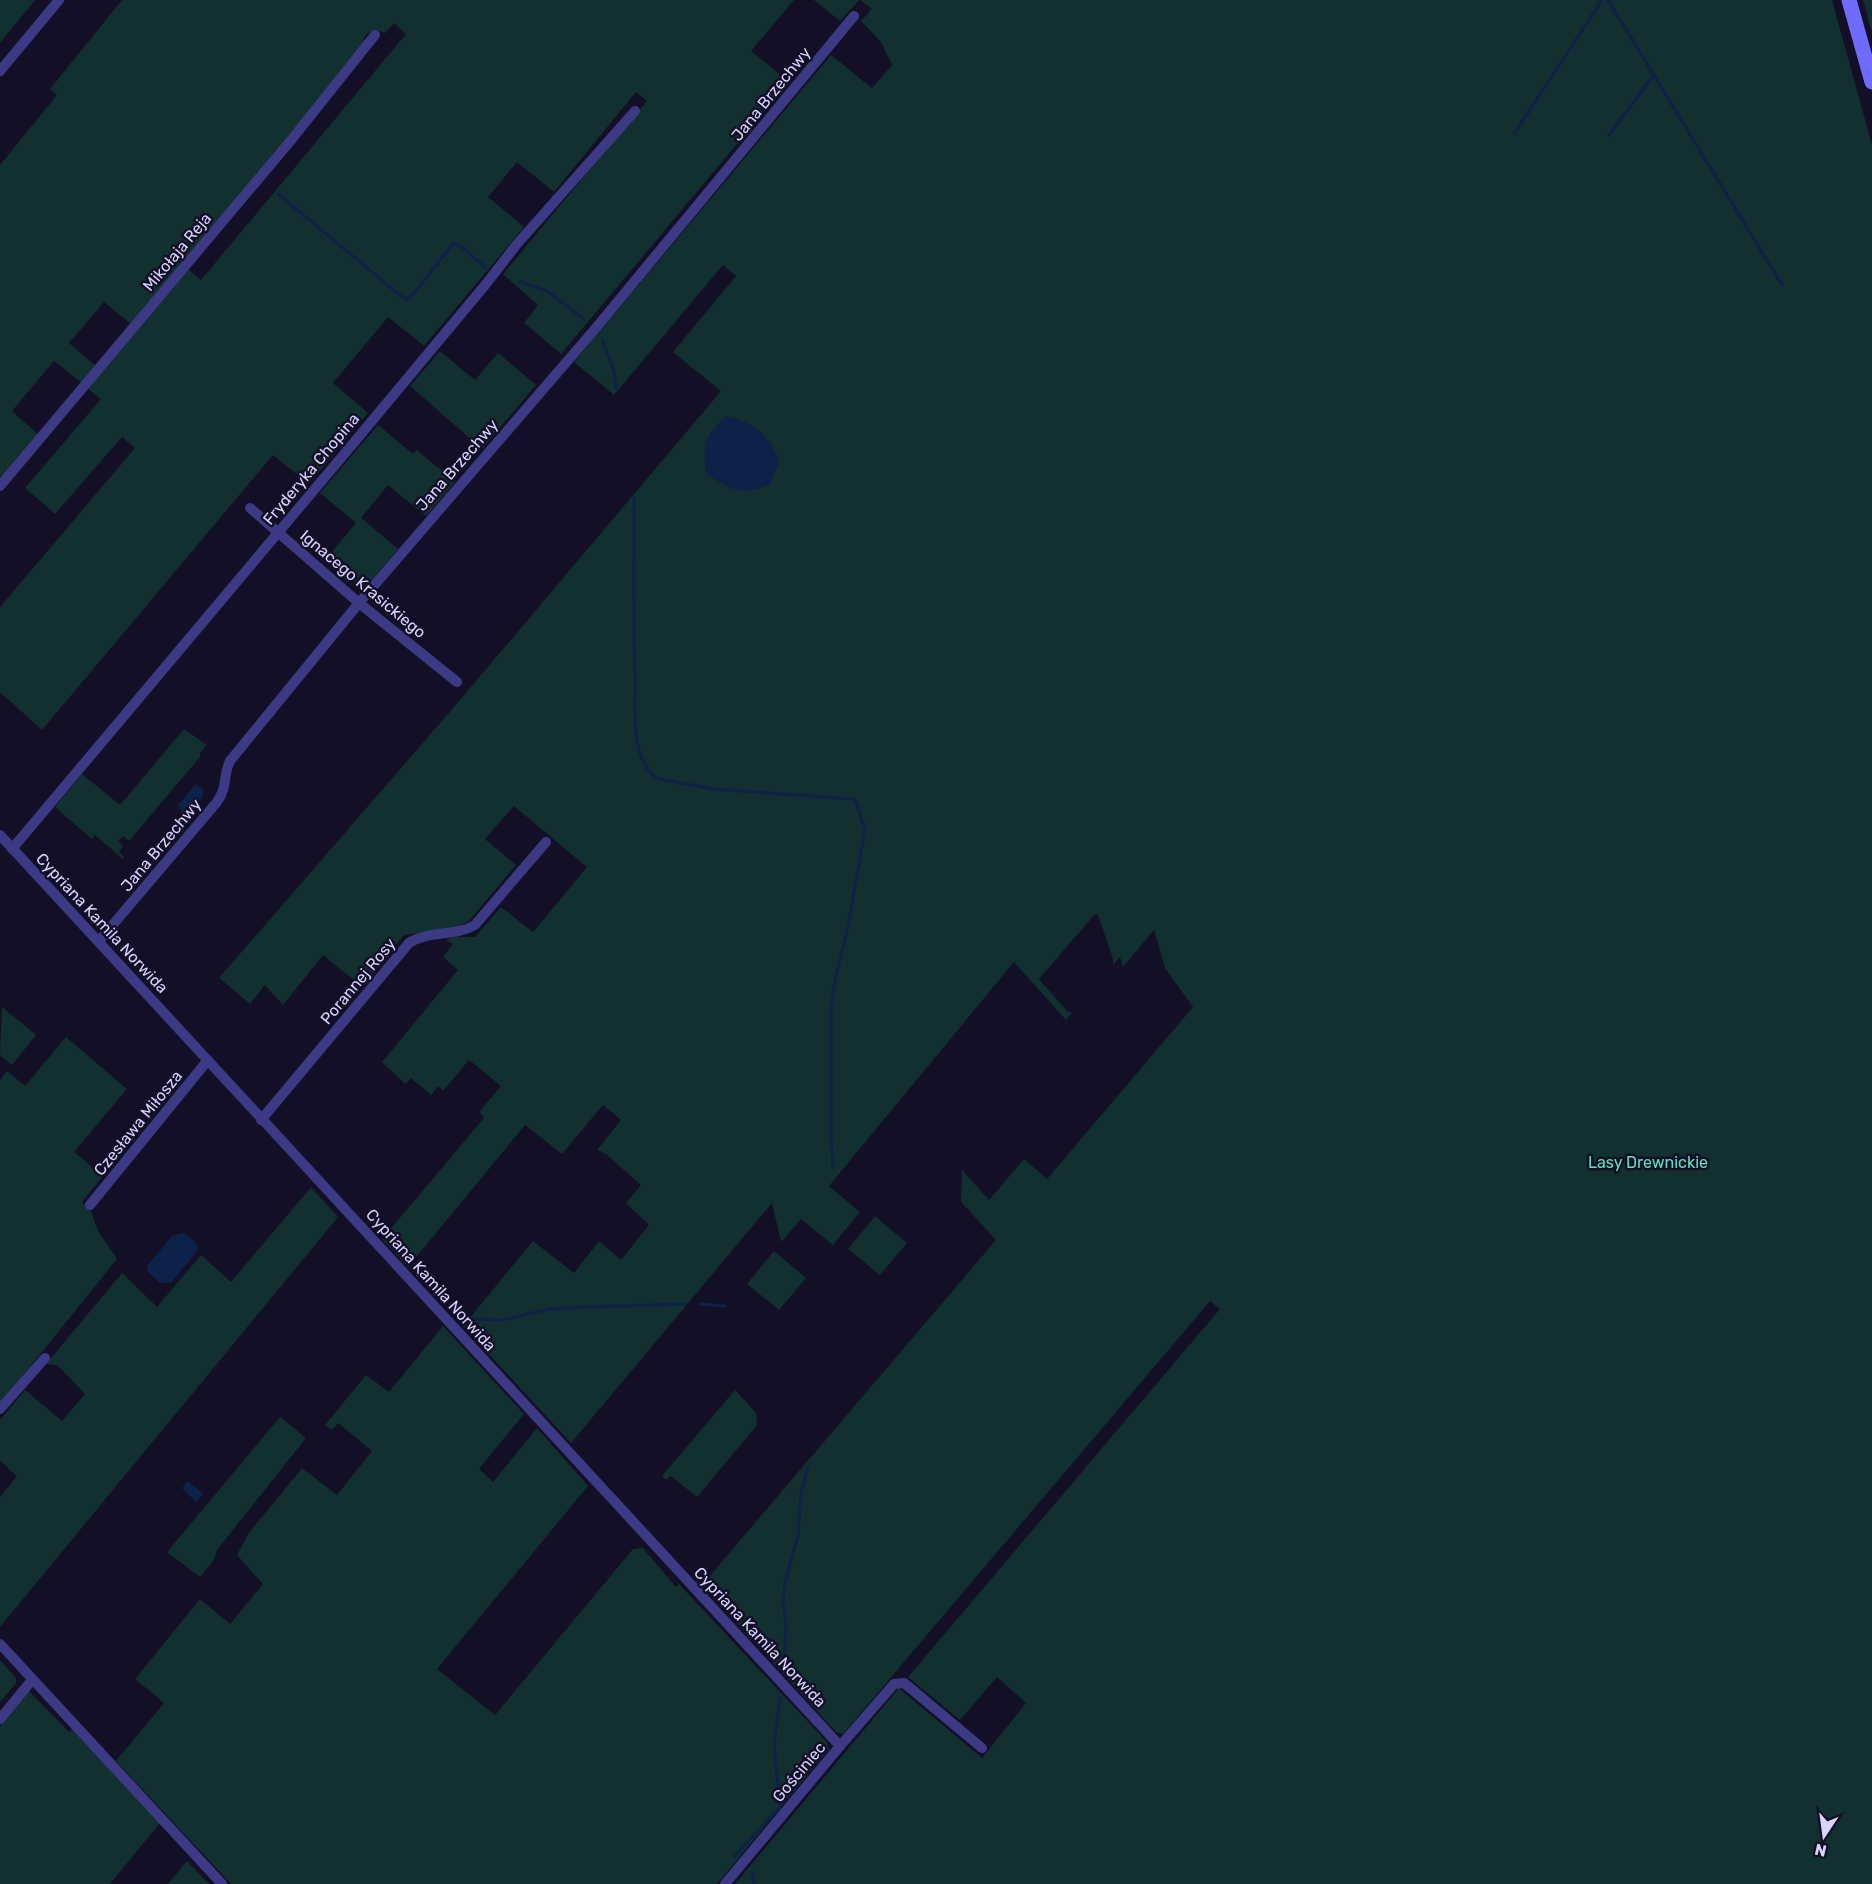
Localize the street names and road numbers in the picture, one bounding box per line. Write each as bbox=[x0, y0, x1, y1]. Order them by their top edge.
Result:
street label: Jana Brzechwy bbox=[727, 43, 815, 145]
street label: Mikołaja Reja bbox=[139, 209, 215, 295]
street label: Fryderyka Chopina bbox=[259, 409, 363, 529]
street label: Jana Brzechwy bbox=[412, 415, 502, 515]
street label: Ignacego Krasickiego bbox=[296, 526, 430, 642]
street label: Jana Brzechwy bbox=[117, 795, 205, 895]
street label: Cypriana Kamila Norwida bbox=[32, 849, 172, 997]
street label: Porannej Rosy bbox=[316, 934, 400, 1028]
street label: Czesława Miłosza bbox=[90, 1067, 186, 1179]
street label: Cypriana Kamila Norwida bbox=[362, 1205, 500, 1355]
street label: Cypriana Kamila Norwida bbox=[690, 1563, 830, 1711]
street label: Gościniec bbox=[768, 1738, 830, 1806]

